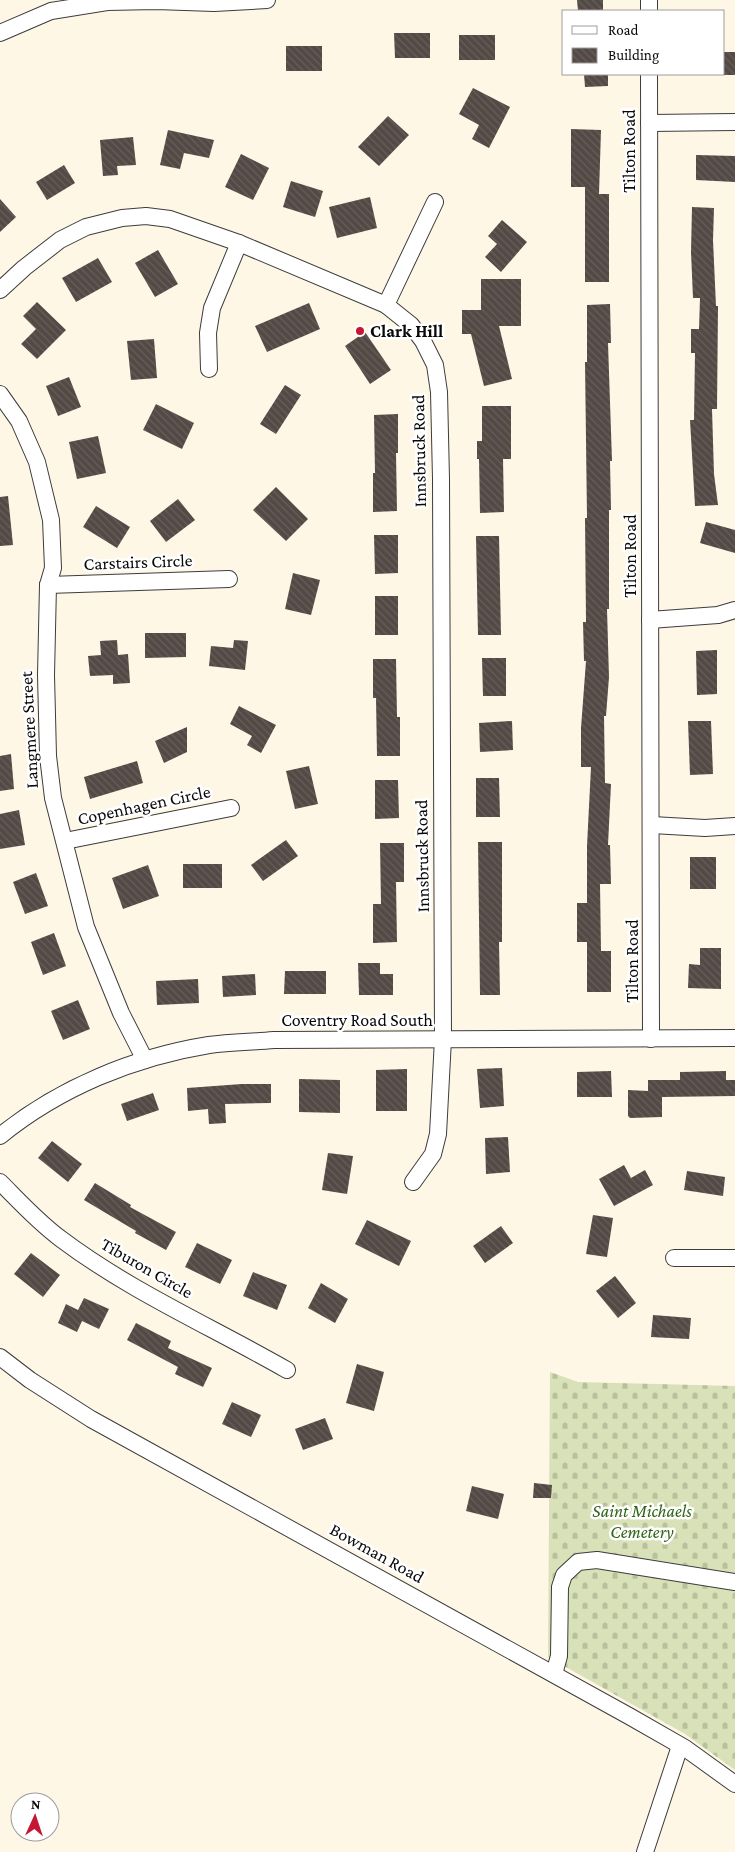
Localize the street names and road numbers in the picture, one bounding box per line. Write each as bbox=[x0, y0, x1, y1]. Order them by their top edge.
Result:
street label: Tilton Road bbox=[619, 109, 639, 193]
street label: Innsbruck Road bbox=[408, 394, 430, 508]
street label: Tilton Road bbox=[620, 514, 640, 598]
street label: Carstairs Circle bbox=[83, 550, 193, 574]
street label: Langmere Street bbox=[16, 670, 42, 789]
street label: Copenhagen Circle bbox=[76, 781, 212, 829]
street label: Innsbruck Road bbox=[411, 799, 433, 913]
street label: Tilton Road bbox=[622, 919, 642, 1003]
street label: Coventry Road South bbox=[281, 1010, 433, 1030]
street label: Tiburon Circle bbox=[98, 1234, 197, 1302]
street label: Bowman Road bbox=[327, 1519, 428, 1587]

